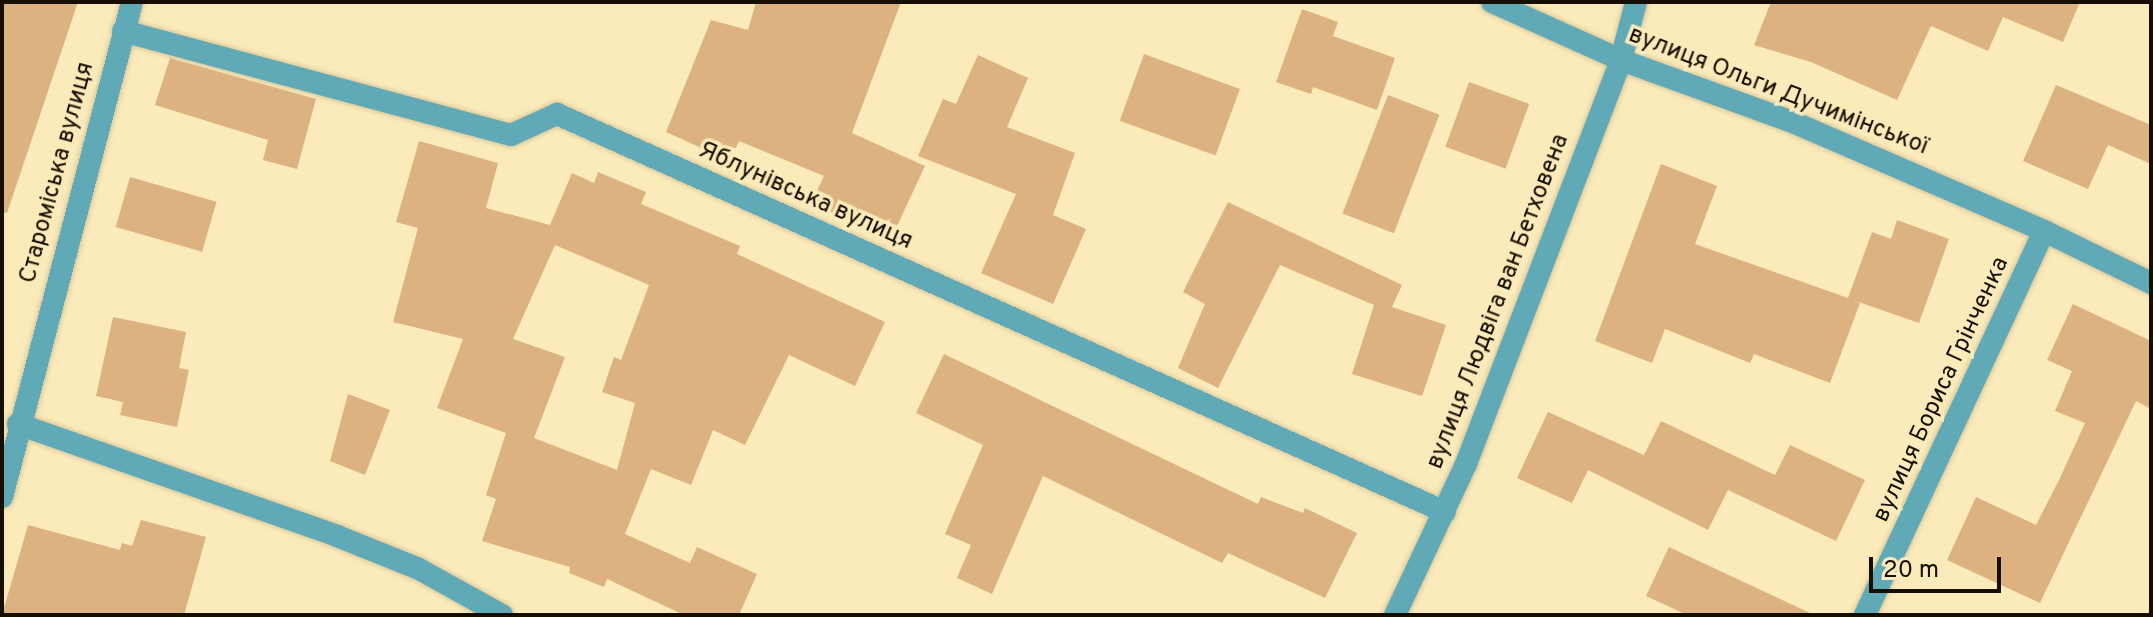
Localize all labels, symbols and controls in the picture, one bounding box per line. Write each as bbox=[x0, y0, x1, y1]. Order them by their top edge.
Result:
street label: вулиця Ольги Дучимінської bbox=[1624, 21, 1932, 163]
street label: Староміська вулиця bbox=[15, 59, 101, 287]
street label: вулиця Людвіга ван Бетховена bbox=[1422, 130, 1576, 474]
street label: Яблунівська вулиця bbox=[694, 137, 916, 257]
street label: вулиця Бориса Грінченка bbox=[1868, 253, 2016, 527]
scale bar bbox=[1873, 541, 2005, 591]
text: 20 m bbox=[1883, 556, 1939, 586]

